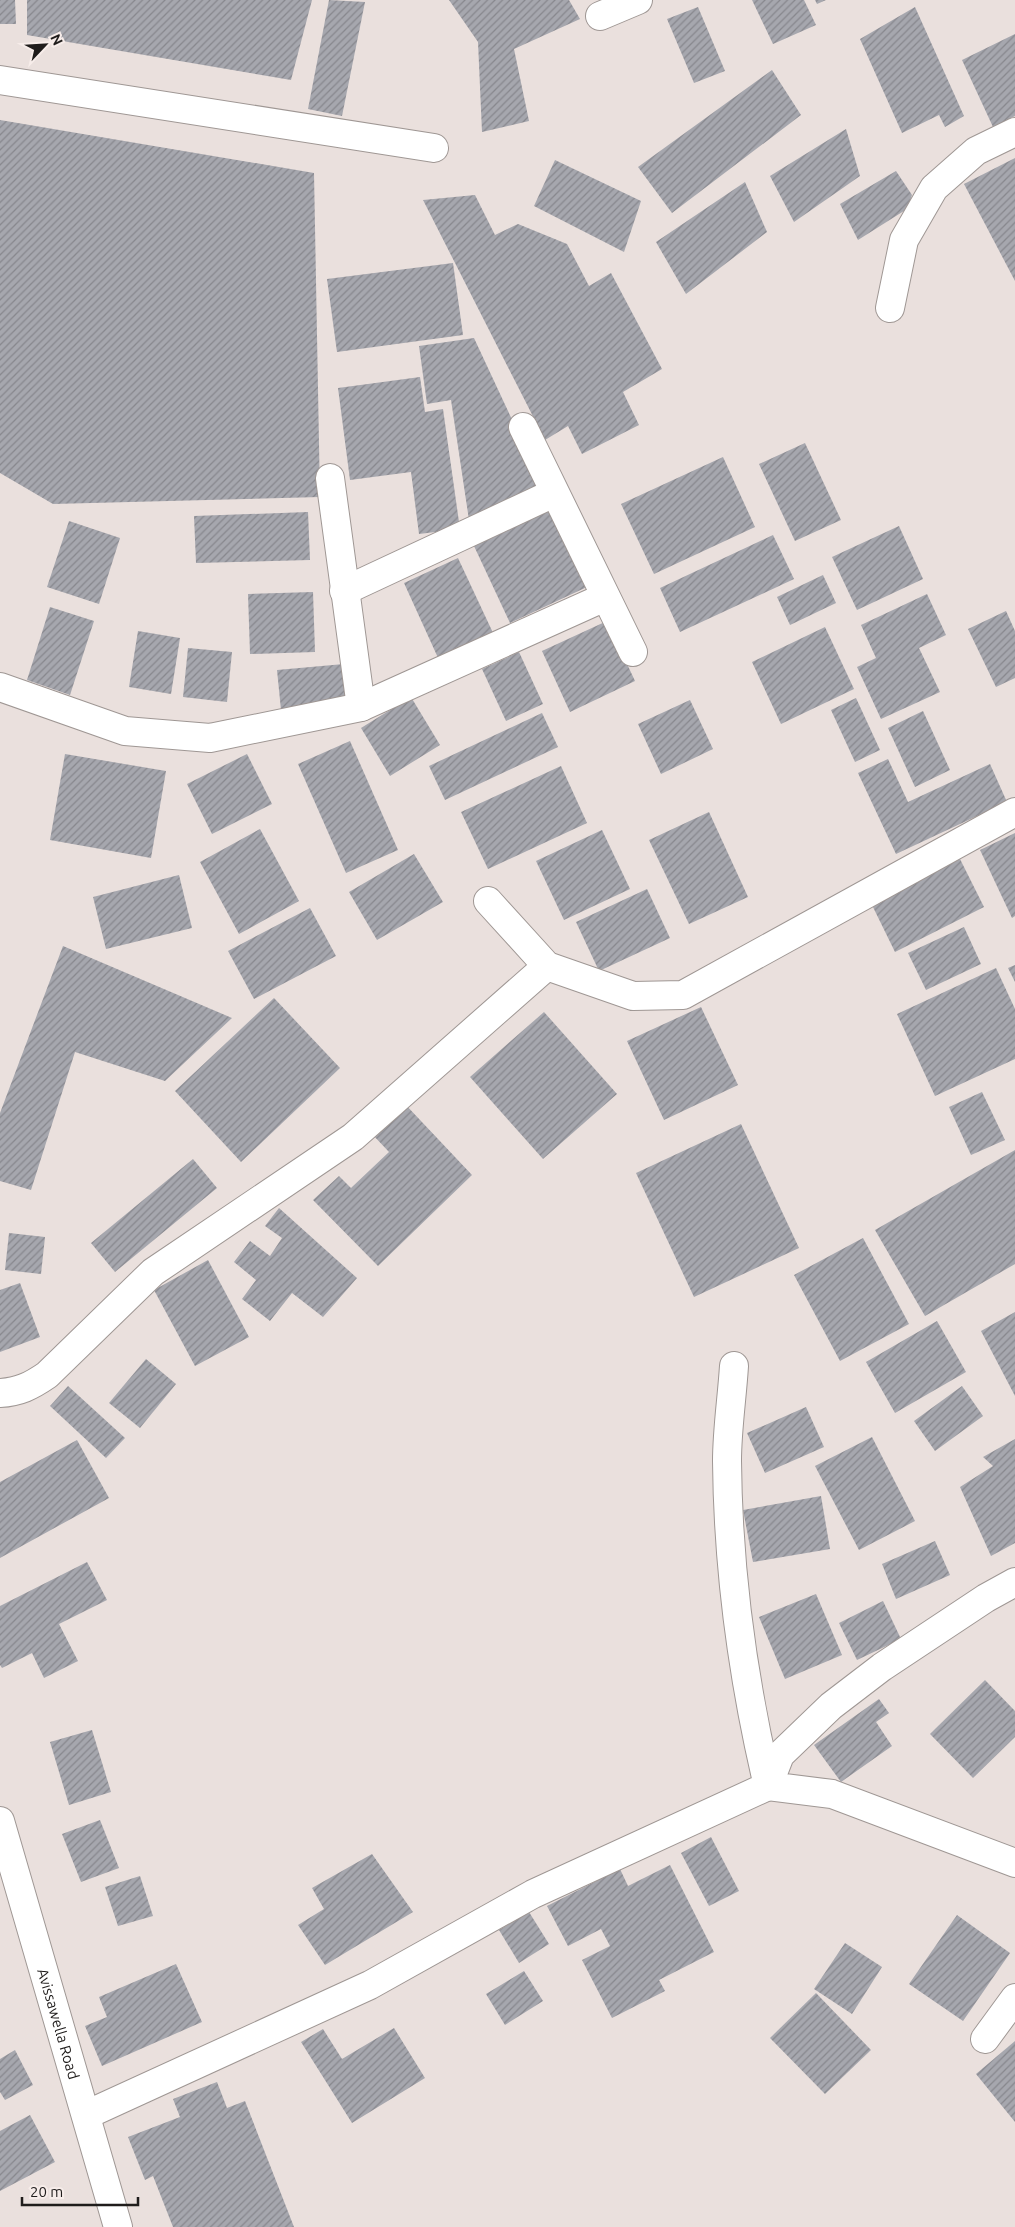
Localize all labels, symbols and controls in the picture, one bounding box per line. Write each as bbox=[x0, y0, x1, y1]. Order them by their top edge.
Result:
north arrow bbox=[20, 20, 70, 70]
text: N bbox=[47, 31, 66, 48]
street label: Avissawella Road bbox=[35, 1966, 83, 2081]
scale bar bbox=[22, 2174, 139, 2206]
text: 20 m bbox=[30, 2183, 63, 2200]

